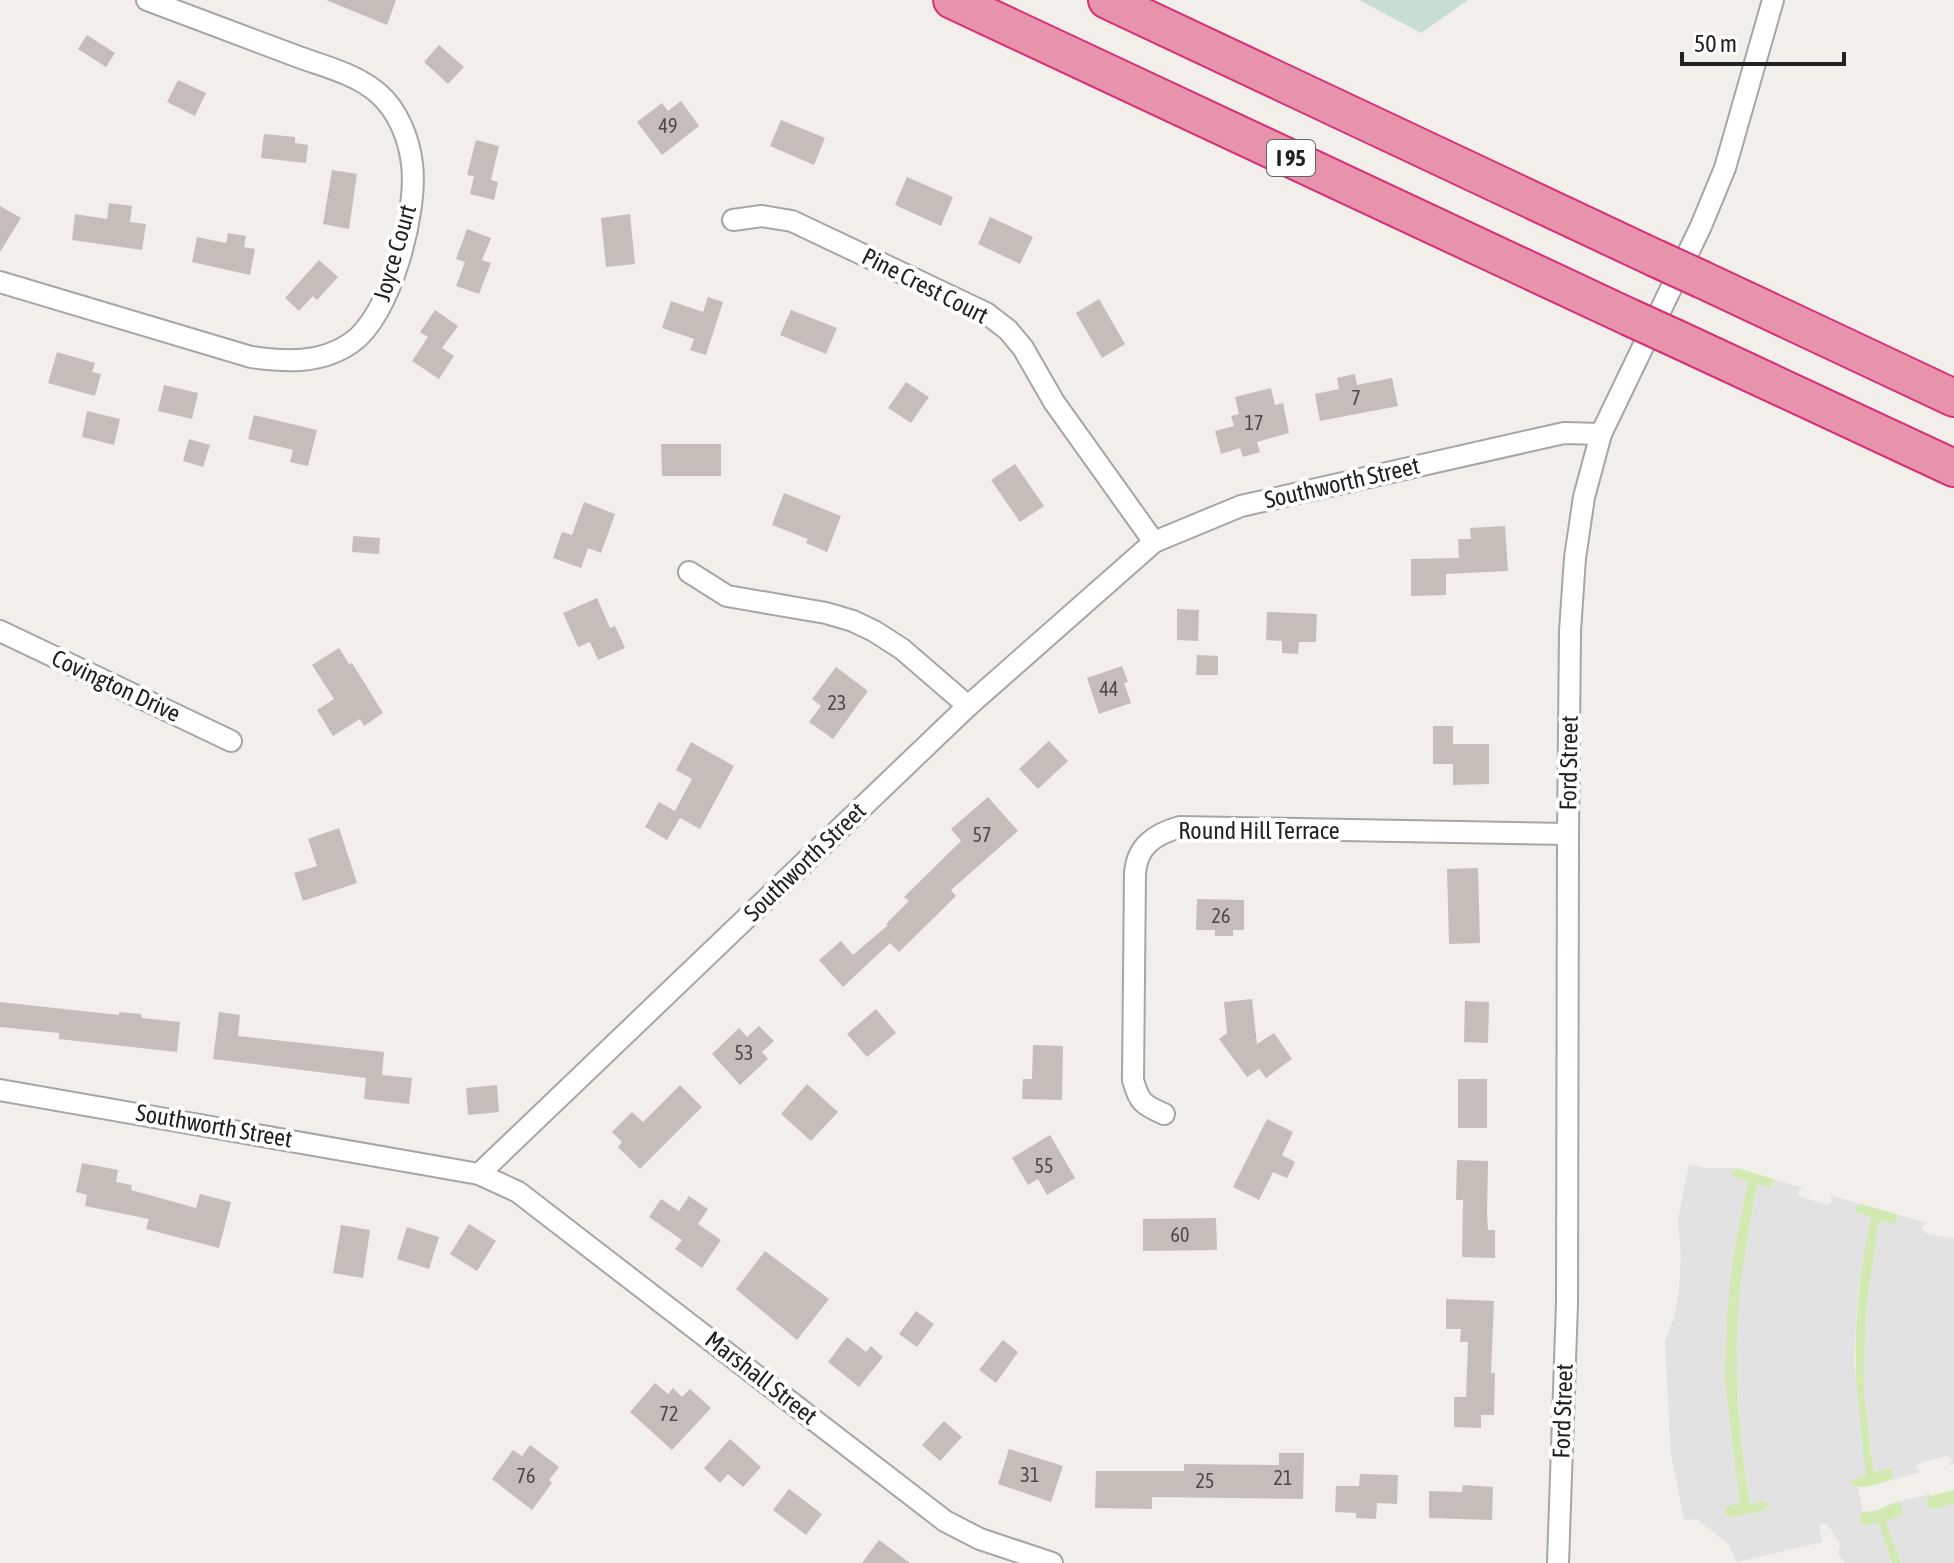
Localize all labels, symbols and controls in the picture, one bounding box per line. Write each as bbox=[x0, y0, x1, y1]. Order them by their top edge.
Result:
scale bar bbox=[1682, 16, 1844, 66]
text: 50 m bbox=[1694, 30, 1737, 57]
house number: 49 bbox=[659, 114, 677, 137]
road number: I 95 bbox=[1267, 140, 1315, 176]
street label: Joyce Court bbox=[368, 202, 421, 304]
street label: Pine Crest Court bbox=[858, 242, 993, 329]
house number: 7 bbox=[1351, 386, 1361, 409]
house number: 17 bbox=[1245, 411, 1263, 434]
street label: Southworth Street bbox=[1262, 452, 1422, 513]
street label: Covington Drive bbox=[48, 644, 185, 727]
house number: 44 bbox=[1100, 677, 1118, 700]
house number: 23 bbox=[828, 691, 846, 714]
street label: Ford Street bbox=[1554, 715, 1583, 811]
street label: Southworth Street bbox=[738, 797, 871, 926]
street label: Round Hill Terrace bbox=[1178, 817, 1340, 844]
house number: 57 bbox=[973, 823, 991, 846]
house number: 26 bbox=[1212, 904, 1230, 927]
house number: 53 bbox=[735, 1041, 753, 1064]
street label: Southworth Street bbox=[134, 1098, 294, 1153]
house number: 55 bbox=[1035, 1154, 1053, 1177]
house number: 60 bbox=[1171, 1223, 1189, 1246]
street label: Marshall Street bbox=[700, 1326, 823, 1430]
street label: Ford Street bbox=[1547, 1363, 1578, 1459]
house number: 72 bbox=[660, 1402, 678, 1425]
house number: 31 bbox=[1021, 1463, 1039, 1486]
house number: 76 bbox=[517, 1464, 535, 1487]
house number: 21 bbox=[1274, 1466, 1292, 1489]
house number: 25 bbox=[1196, 1469, 1214, 1492]

